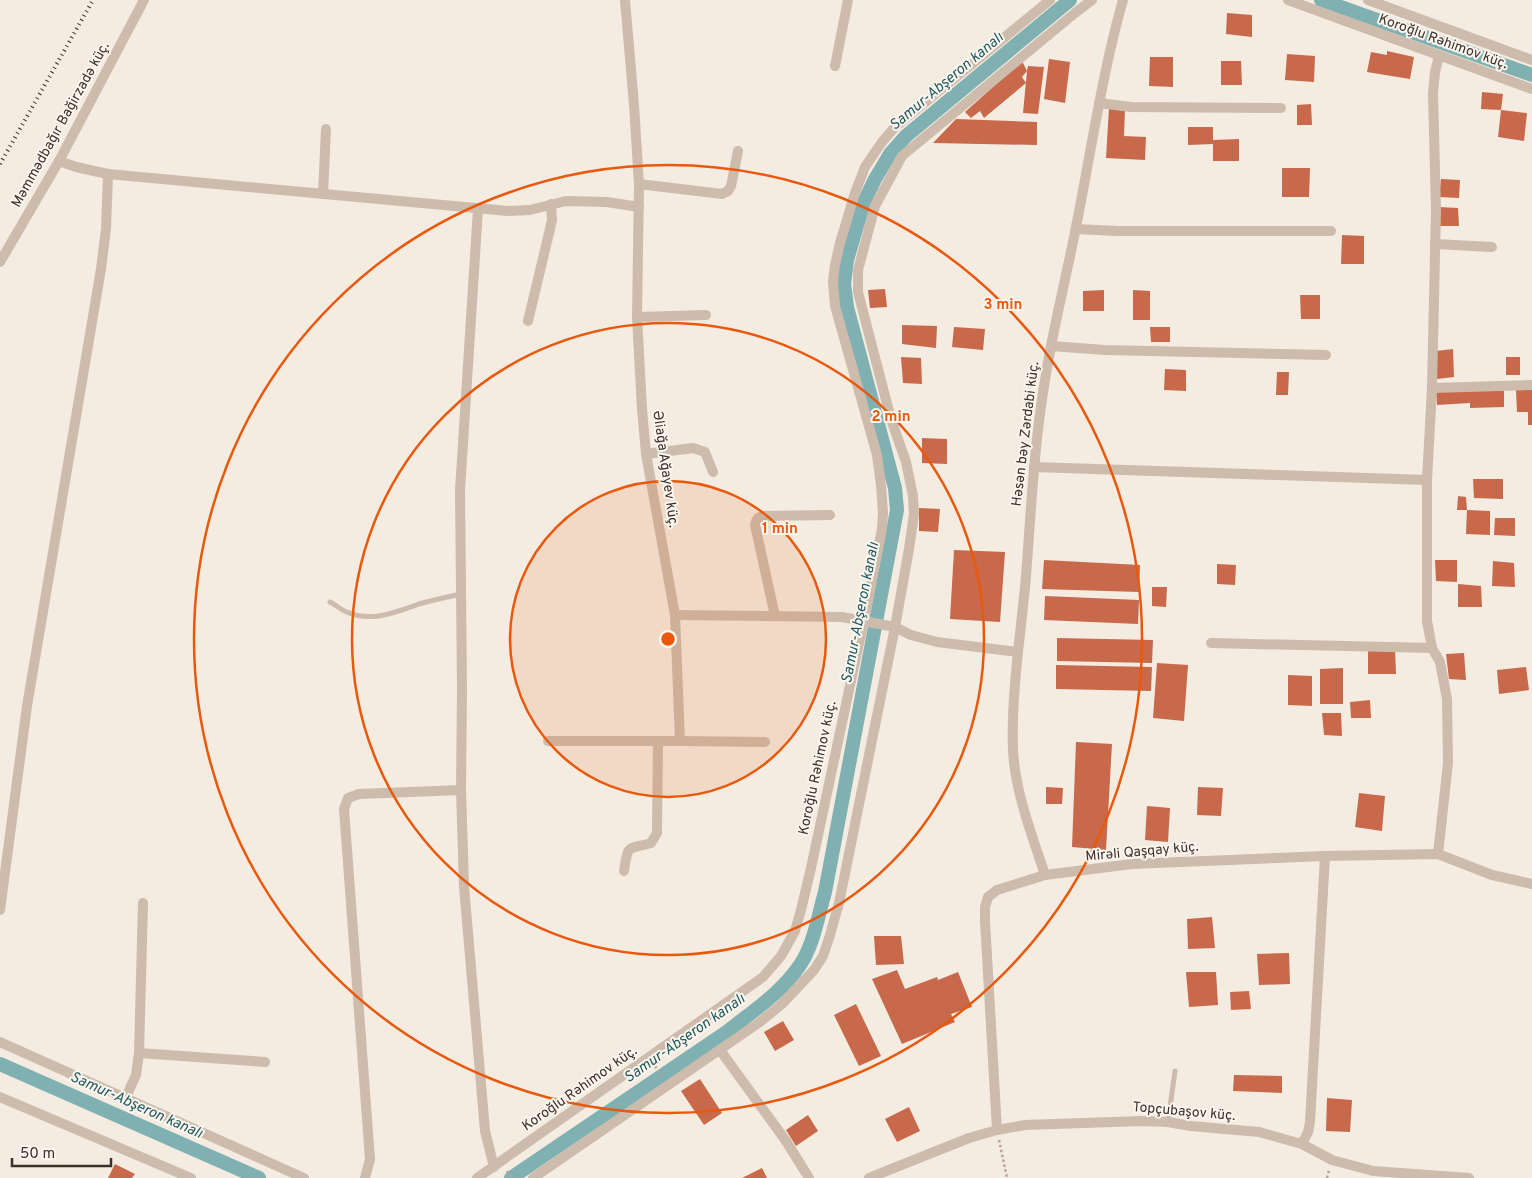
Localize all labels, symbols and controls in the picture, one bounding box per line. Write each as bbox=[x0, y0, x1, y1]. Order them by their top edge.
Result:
street label: Koroğlu Rəhimov küç. bbox=[1376, 11, 1510, 73]
water label: Samur-Abşeron kanalı bbox=[886, 29, 1008, 135]
street label: Məmmədbağır Bağirzadə küç. bbox=[8, 39, 114, 211]
text: 3 min bbox=[983, 296, 1023, 315]
street label: Həsən bəy Zərdabi küç. bbox=[1009, 361, 1043, 507]
text: 2 min bbox=[871, 408, 911, 427]
street label: Əliağa Ağayev küç. bbox=[648, 409, 682, 529]
text: 1 min bbox=[762, 520, 798, 539]
water label: Samur-Abşeron kanalı bbox=[838, 541, 884, 685]
centre of rings bbox=[659, 630, 677, 648]
street label: Koroğlu Rəhimov küç. bbox=[795, 699, 841, 837]
street label: Mirəli Qaşqay küç. bbox=[1085, 839, 1199, 865]
water label: Samur-Abşeron kanalı bbox=[621, 990, 749, 1088]
street label: Koroğlu Rəhimov küç. bbox=[519, 1043, 641, 1135]
water label: Samur-Abşeron kanalı bbox=[67, 1068, 206, 1144]
street label: Topçubaşov küç. bbox=[1132, 1099, 1236, 1125]
scale bar bbox=[12, 1136, 111, 1168]
text: 50 m bbox=[20, 1145, 55, 1164]

